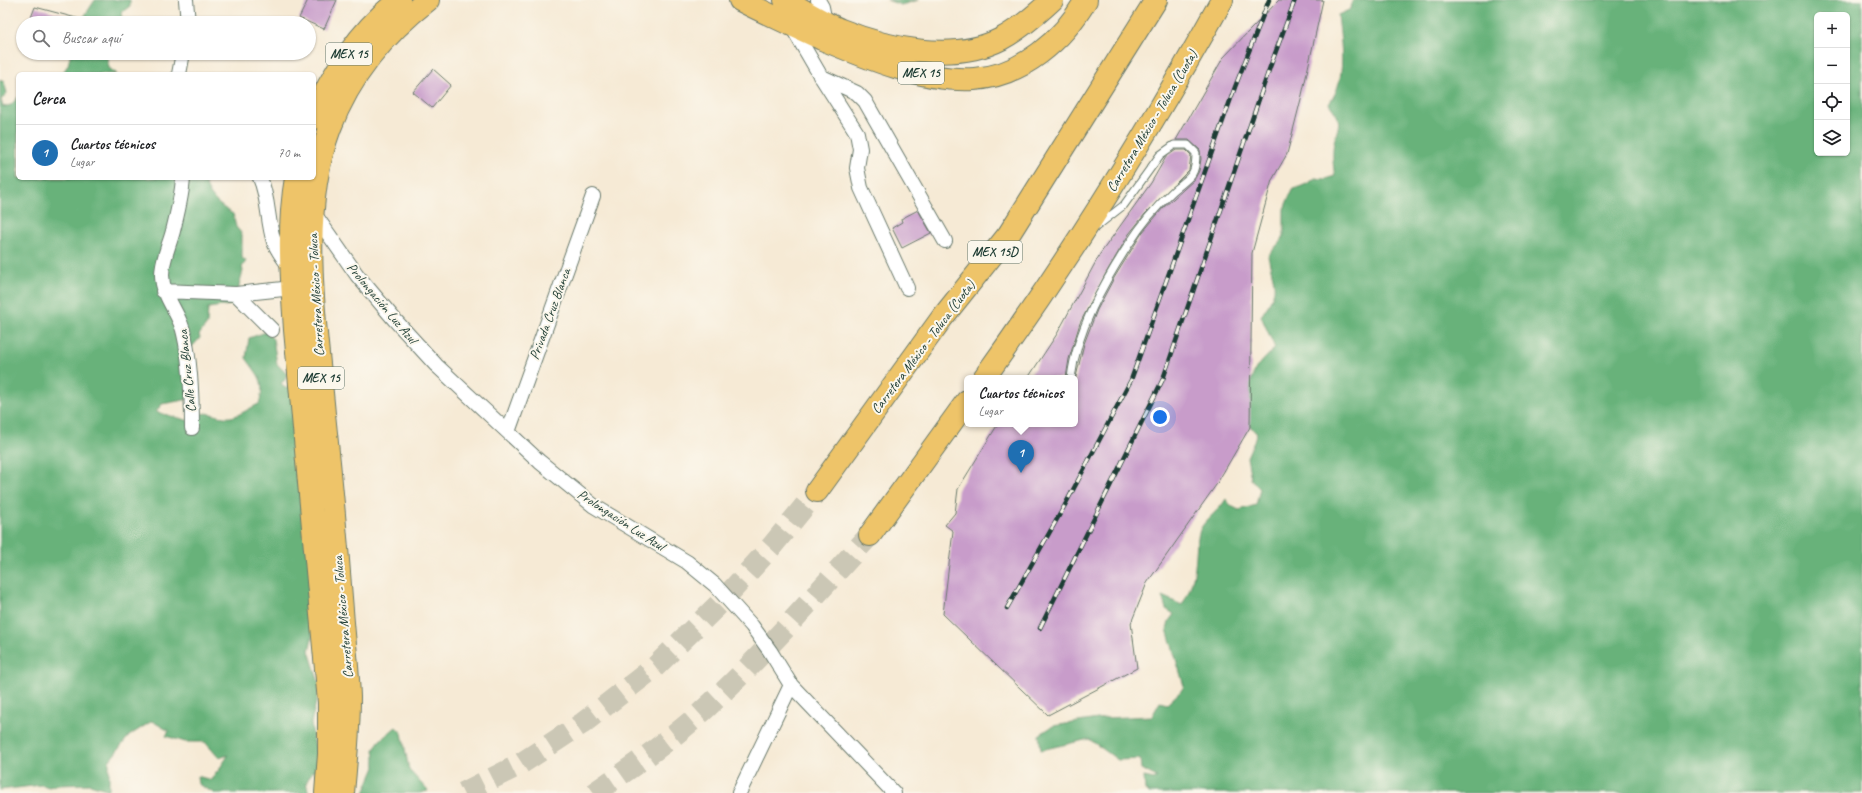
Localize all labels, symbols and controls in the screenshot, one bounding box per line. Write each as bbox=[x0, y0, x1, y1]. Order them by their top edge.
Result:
map controls bbox=[1814, 12, 1850, 156]
button: + bbox=[1814, 12, 1850, 48]
search box bbox=[16, 16, 316, 60]
icon: search bbox=[30, 27, 52, 49]
text: Buscar aquí bbox=[62, 29, 121, 48]
road number: MEX 15 bbox=[326, 43, 372, 65]
street label: Carretera México - Toluca (Cuota) bbox=[1103, 46, 1202, 195]
button: − bbox=[1814, 48, 1850, 84]
road number: MEX 15 bbox=[898, 62, 944, 84]
button: locate bbox=[1814, 84, 1850, 120]
text: Cerca bbox=[32, 88, 65, 109]
button: layers bbox=[1814, 120, 1850, 156]
text: Cuartos técnicos bbox=[70, 135, 155, 154]
text: 1 bbox=[42, 145, 48, 161]
text: 70 m bbox=[278, 145, 300, 161]
text: Lugar bbox=[70, 154, 94, 170]
street label: Carretera México - Toluca bbox=[304, 232, 328, 357]
road number: MEX 15D bbox=[968, 241, 1022, 263]
street label: Prolongación Luz Azul bbox=[343, 259, 422, 349]
street label: Privada Cruz Blanca bbox=[526, 265, 575, 362]
street label: Carretera México - Toluca (Cuota) bbox=[867, 276, 979, 417]
street label: Calle Cruz Blanca bbox=[174, 328, 200, 413]
road number: MEX 15 bbox=[298, 367, 344, 389]
popup bbox=[964, 375, 1078, 427]
text: Cuartos técnicos bbox=[979, 384, 1063, 403]
text: Lugar bbox=[979, 403, 1003, 419]
your location bbox=[1150, 407, 1170, 427]
pin: 1 bbox=[1008, 440, 1034, 473]
street label: Prolongación Luz Azul bbox=[574, 486, 670, 556]
street label: Carretera México - Toluca bbox=[329, 554, 357, 679]

